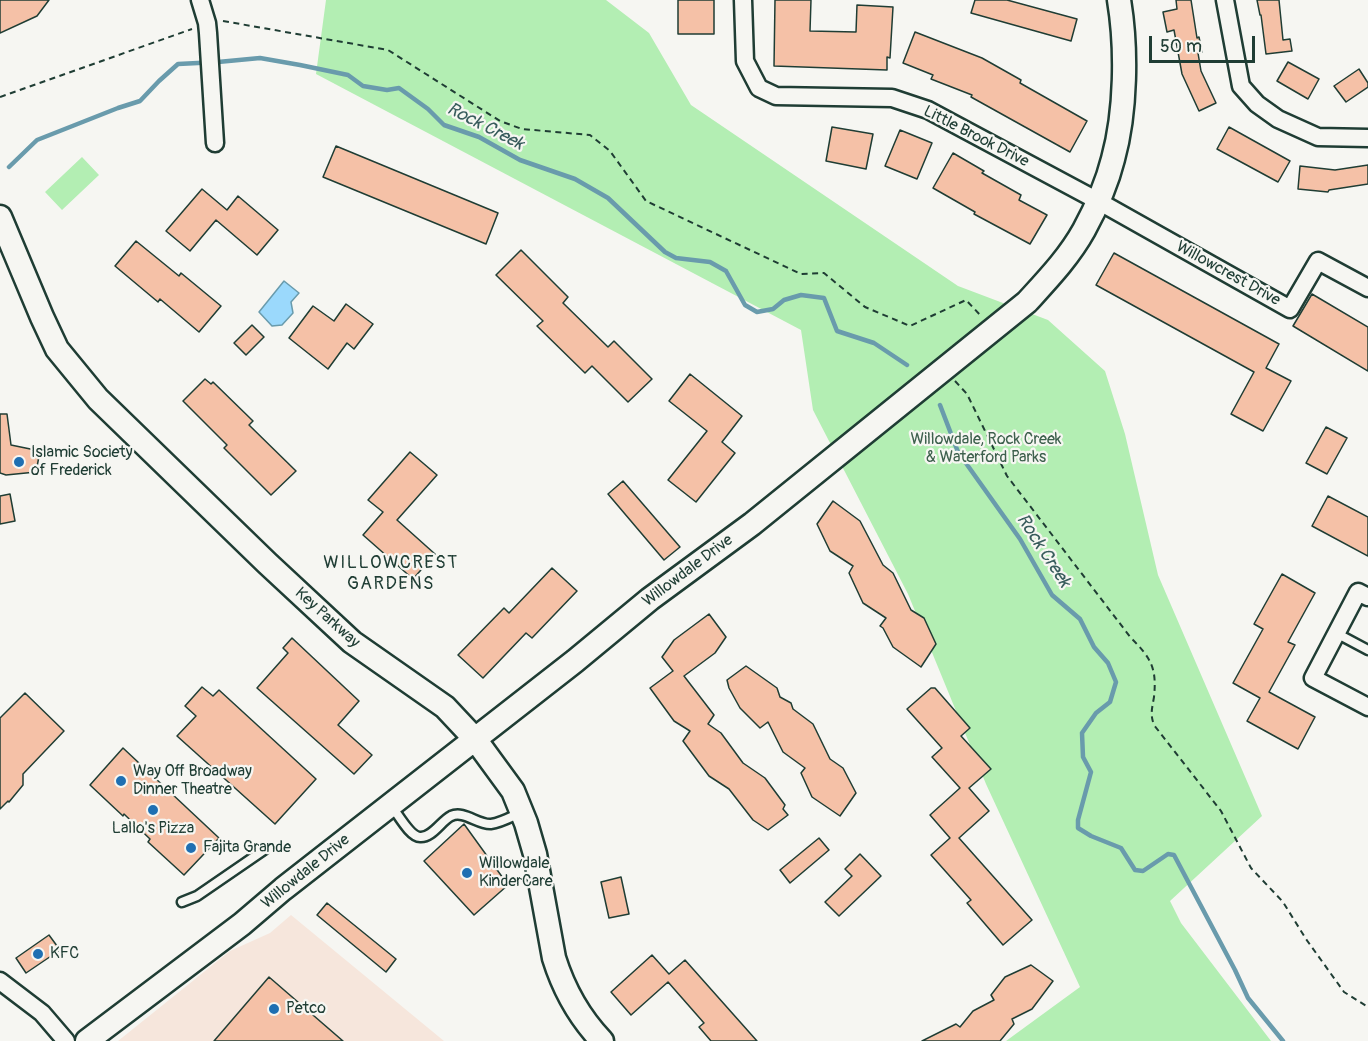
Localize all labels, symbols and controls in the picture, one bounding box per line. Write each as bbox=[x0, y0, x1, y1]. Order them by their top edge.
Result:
scale bar bbox=[1152, 24, 1258, 62]
text: 50 m bbox=[1160, 35, 1202, 58]
water label: Rock Creek bbox=[443, 99, 527, 155]
street label: Little Brook Drive bbox=[920, 102, 1032, 172]
street label: Willowcrest Drive bbox=[1173, 237, 1283, 311]
park label: Willowdale, Rock Creek & Waterford Parks bbox=[911, 430, 1061, 468]
place label: Islamic Society of Frederick bbox=[31, 443, 133, 481]
marker: Islamic Society of Frederick bbox=[12, 455, 26, 469]
water label: Rock Creek bbox=[1011, 510, 1075, 592]
street label: Willowdale Drive bbox=[639, 531, 737, 611]
district label: WILLOWCREST GARDENS bbox=[323, 552, 459, 594]
street label: Key Parkway bbox=[291, 584, 363, 652]
place label: Way Off Broadway Dinner Theatre bbox=[133, 762, 252, 800]
marker: Way Off Broadway Dinner Theatre bbox=[114, 774, 128, 788]
marker: Lallo's Pizza bbox=[146, 803, 160, 817]
place label: Lallo's Pizza bbox=[112, 819, 194, 839]
street label: Willowdale Drive bbox=[258, 831, 354, 913]
place label: Fajita Grande bbox=[203, 838, 291, 858]
marker: Fajita Grande bbox=[184, 841, 198, 855]
place label: Willowdale KinderCare bbox=[479, 854, 553, 892]
marker: Willowdale KinderCare bbox=[460, 866, 474, 880]
place label: KFC bbox=[50, 944, 79, 964]
marker: KFC bbox=[31, 947, 45, 961]
place label: Petco bbox=[286, 999, 326, 1019]
marker: Petco bbox=[267, 1002, 281, 1016]

